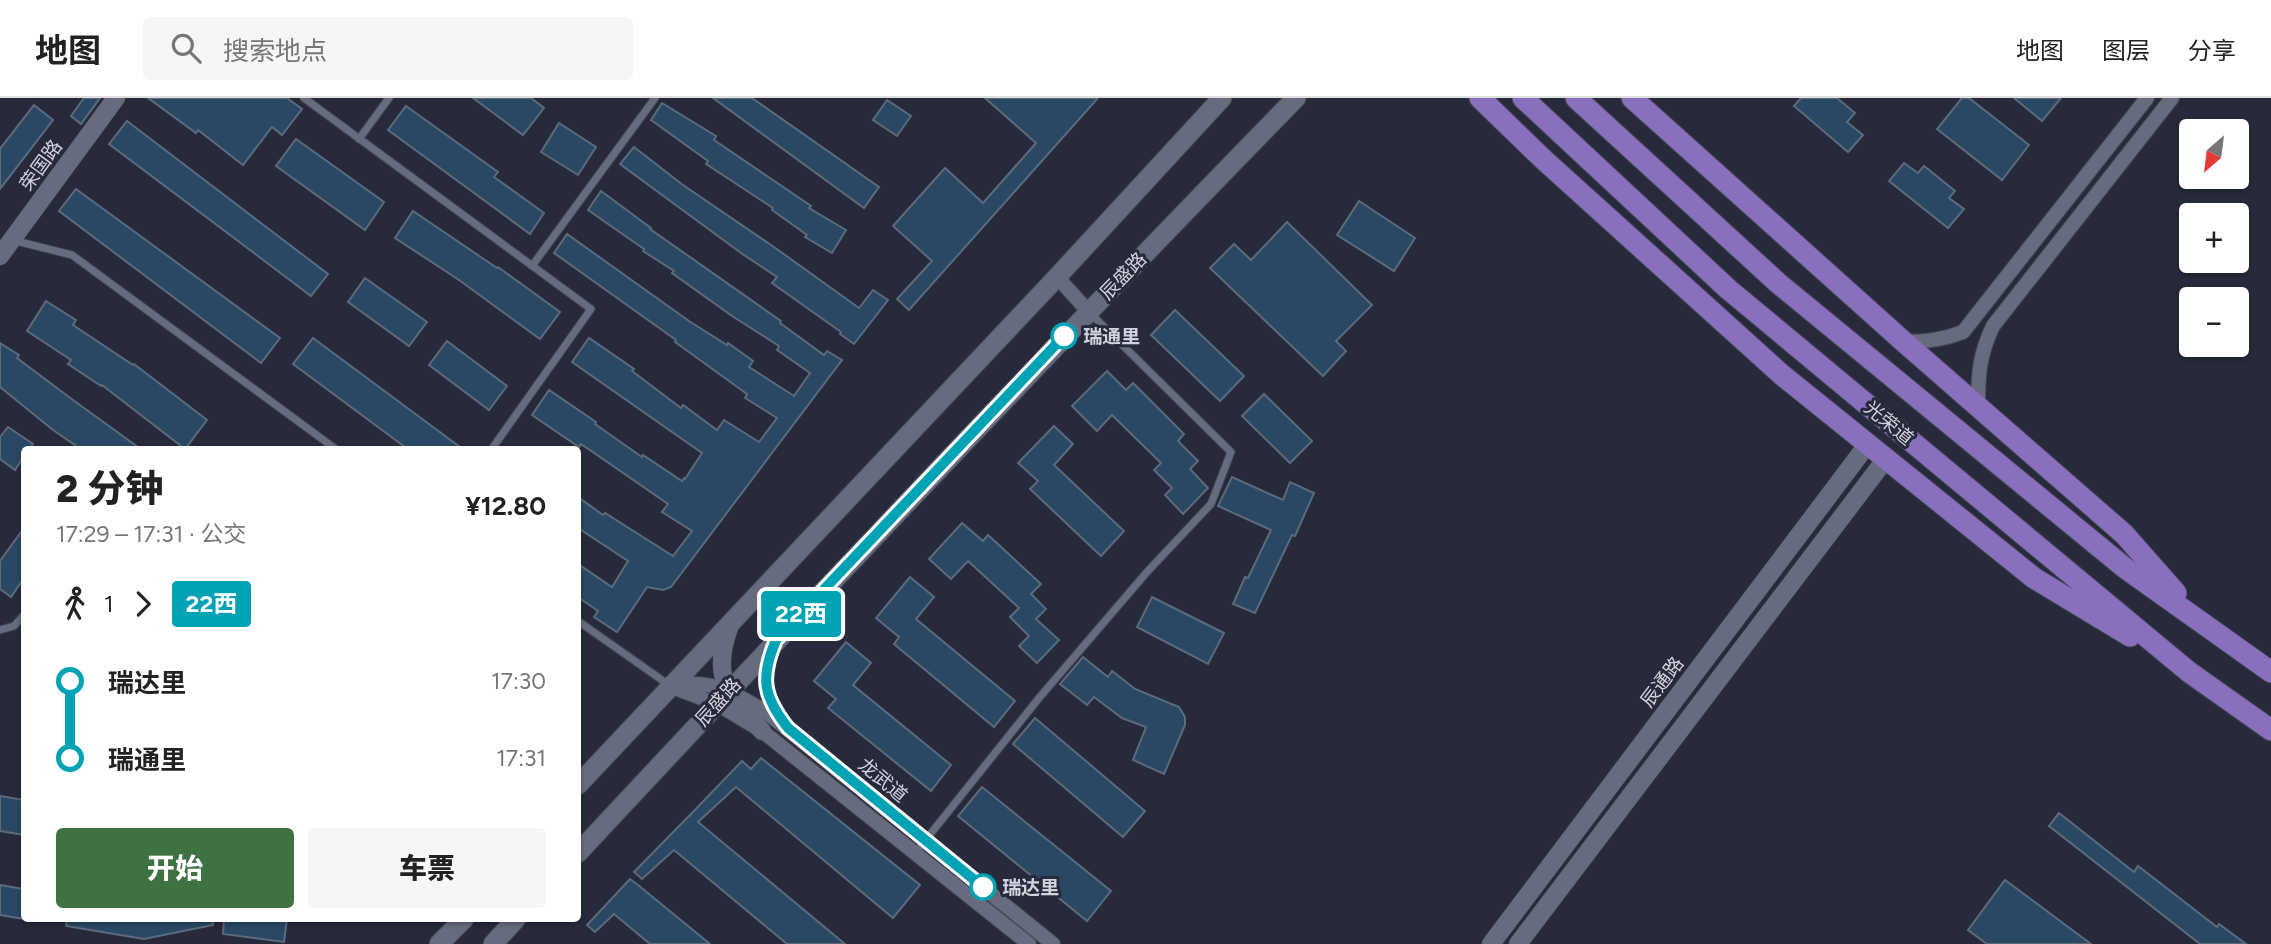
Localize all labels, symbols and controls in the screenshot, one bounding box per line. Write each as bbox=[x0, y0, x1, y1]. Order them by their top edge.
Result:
search box bbox=[143, 17, 633, 80]
icon: search bbox=[167, 29, 205, 67]
text: 地图 bbox=[35, 31, 101, 70]
text: 搜索地点 bbox=[223, 35, 327, 67]
text: 地图 bbox=[2016, 36, 2064, 65]
text: 图层 bbox=[2102, 36, 2150, 65]
text: 分享 bbox=[2188, 36, 2236, 65]
north arrow bbox=[2179, 119, 2249, 189]
map controls bbox=[2179, 119, 2249, 357]
street label: 荣国路 bbox=[15, 135, 67, 195]
button: + bbox=[2179, 203, 2249, 273]
street label: 辰盛路 bbox=[1095, 248, 1151, 304]
button: − bbox=[2179, 287, 2249, 357]
marker: 瑞通里 bbox=[1051, 323, 1077, 349]
place label: 瑞通里 bbox=[1083, 325, 1140, 348]
street label: 光荣道 bbox=[1860, 396, 1918, 450]
text: 2 分钟 bbox=[56, 466, 163, 512]
text: ¥12.80 bbox=[465, 490, 546, 522]
text: 17:29 – 17:31 · 公交 bbox=[56, 520, 246, 548]
icon: walk bbox=[56, 585, 94, 623]
icon: forward bbox=[124, 585, 162, 623]
text: 22西 bbox=[186, 589, 237, 618]
text: 1 bbox=[104, 590, 114, 618]
line badge: 22西 bbox=[761, 591, 841, 637]
text: 22西 bbox=[775, 599, 827, 628]
street label: 辰通路 bbox=[1636, 652, 1688, 712]
text: 瑞达里 bbox=[108, 667, 186, 699]
text: 17:30 bbox=[491, 667, 546, 695]
street label: 辰盛路 bbox=[690, 673, 746, 731]
text: 瑞通里 bbox=[108, 744, 186, 776]
text: 17:31 bbox=[496, 744, 546, 772]
street label: 龙武道 bbox=[854, 753, 912, 807]
button: 开始 bbox=[56, 828, 294, 908]
button: 车票 bbox=[308, 828, 546, 908]
marker: 瑞达里 bbox=[970, 874, 996, 900]
place label: 瑞达里 bbox=[1002, 876, 1059, 899]

